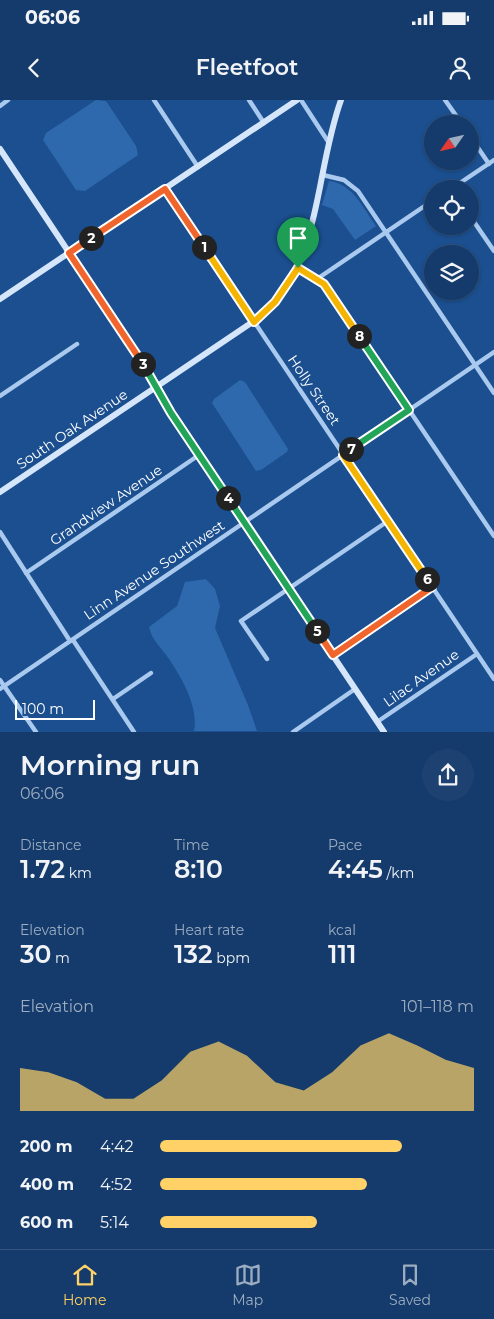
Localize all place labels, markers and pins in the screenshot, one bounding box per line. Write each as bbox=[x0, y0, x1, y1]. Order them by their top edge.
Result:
pin bbox=[277, 217, 319, 268]
pin: 2 bbox=[78, 226, 104, 250]
pin: 1 bbox=[192, 234, 216, 260]
pin: 8 bbox=[346, 324, 372, 348]
pin: 3 bbox=[130, 352, 156, 376]
pin: 7 bbox=[338, 436, 364, 462]
pin: 4 bbox=[216, 486, 240, 510]
pin: 6 bbox=[414, 566, 440, 592]
pin: 5 bbox=[304, 618, 330, 644]

